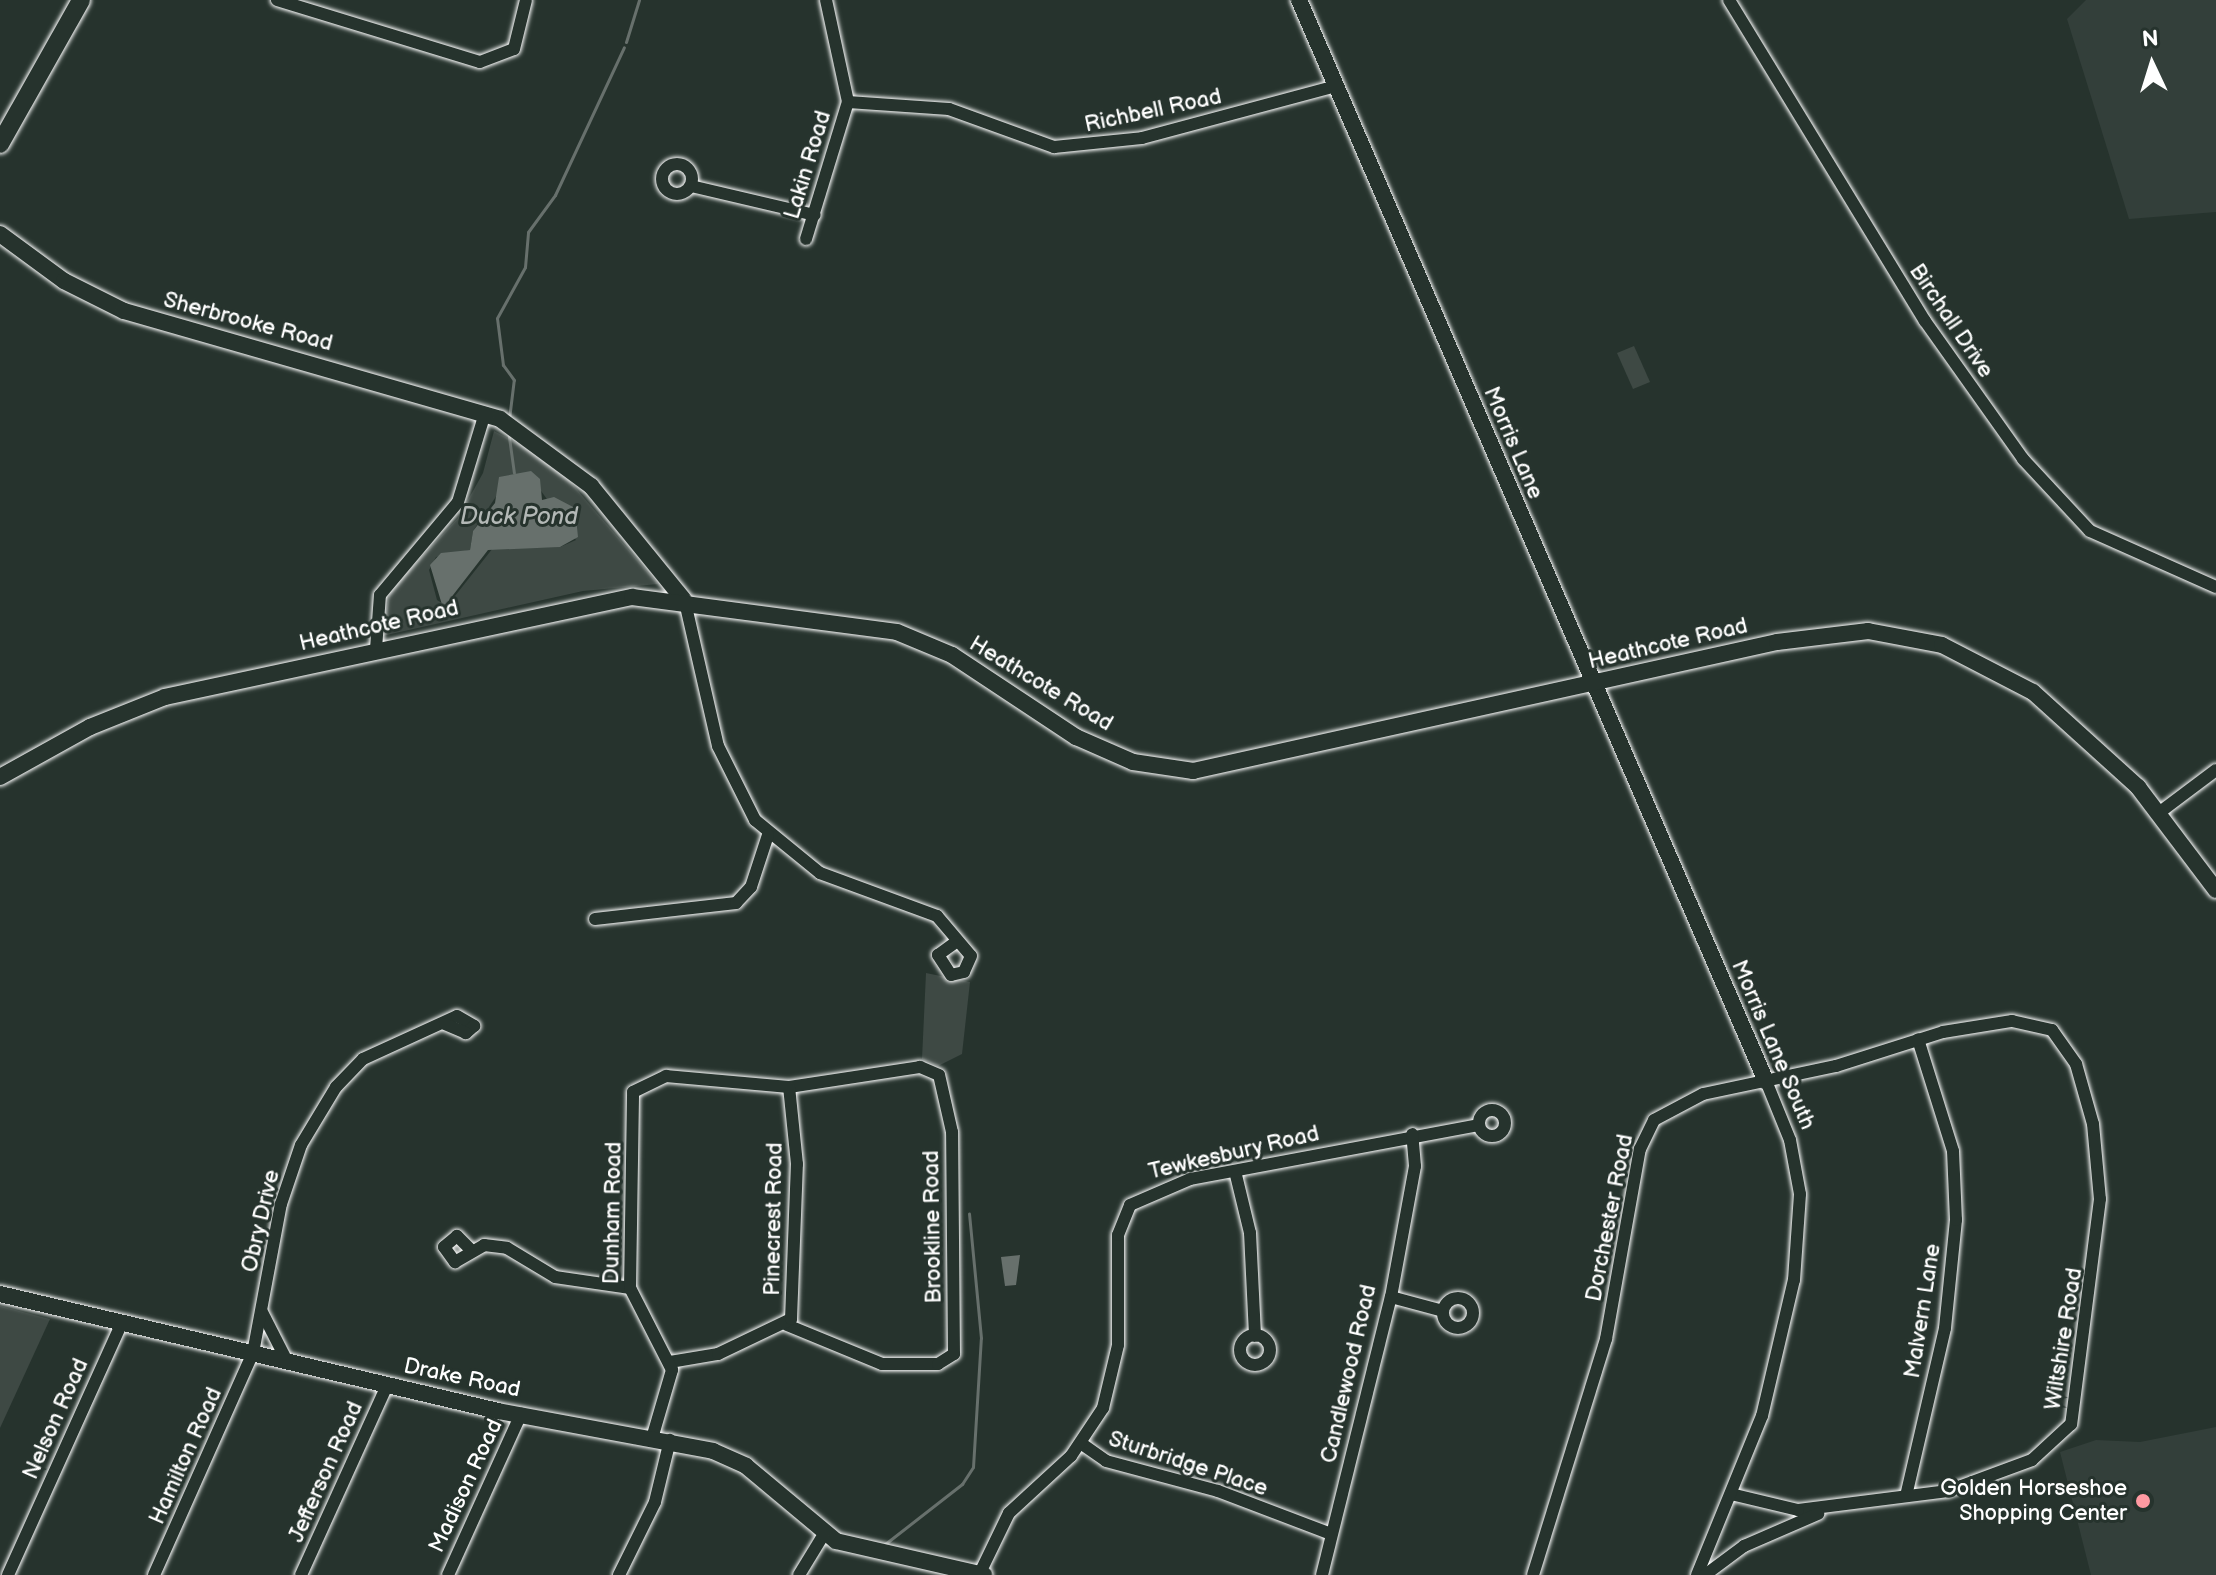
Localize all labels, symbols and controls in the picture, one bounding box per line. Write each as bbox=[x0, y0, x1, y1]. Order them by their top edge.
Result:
north arrow bbox=[2112, 24, 2192, 104]
text: N bbox=[2141, 26, 2159, 54]
street label: Richbell Road bbox=[1082, 84, 1224, 138]
street label: Lakin Road bbox=[779, 108, 837, 222]
street label: Birchall Drive bbox=[1903, 259, 1999, 383]
street label: Sherbrooke Road bbox=[161, 287, 335, 357]
street label: Morris Lane bbox=[1478, 383, 1548, 503]
water label: Duck Pond bbox=[460, 503, 578, 531]
street label: Heathcote Road bbox=[297, 595, 461, 657]
street label: Heathcote Road bbox=[1586, 613, 1750, 675]
street label: Heathcote Road bbox=[964, 631, 1118, 737]
street label: Morris Lane South bbox=[1725, 956, 1821, 1134]
street label: Tewkesbury Road bbox=[1145, 1120, 1323, 1186]
street label: Dorchester Road bbox=[1581, 1132, 1639, 1304]
street label: Dunham Road bbox=[599, 1141, 627, 1285]
street label: Pinecrest Road bbox=[759, 1142, 789, 1296]
street label: Brookline Road bbox=[918, 1150, 948, 1304]
street label: Obry Drive bbox=[236, 1166, 286, 1276]
street label: Malvern Lane bbox=[1899, 1242, 1947, 1380]
street label: Wiltshire Road bbox=[2040, 1266, 2088, 1412]
street label: Candlewood Road bbox=[1316, 1282, 1382, 1466]
street label: Drake Road bbox=[401, 1353, 523, 1403]
street label: Nelson Road bbox=[18, 1355, 94, 1483]
street label: Hamilton Road bbox=[144, 1384, 228, 1528]
street label: Jefferson Road bbox=[283, 1398, 369, 1546]
street label: Madison Road bbox=[424, 1415, 508, 1557]
street label: Sturbridge Place bbox=[1105, 1426, 1271, 1502]
place label: Golden Horseshoe Shopping Center bbox=[1940, 1475, 2127, 1526]
marker: Golden Horseshoe Shopping Center bbox=[2134, 1492, 2152, 1510]

